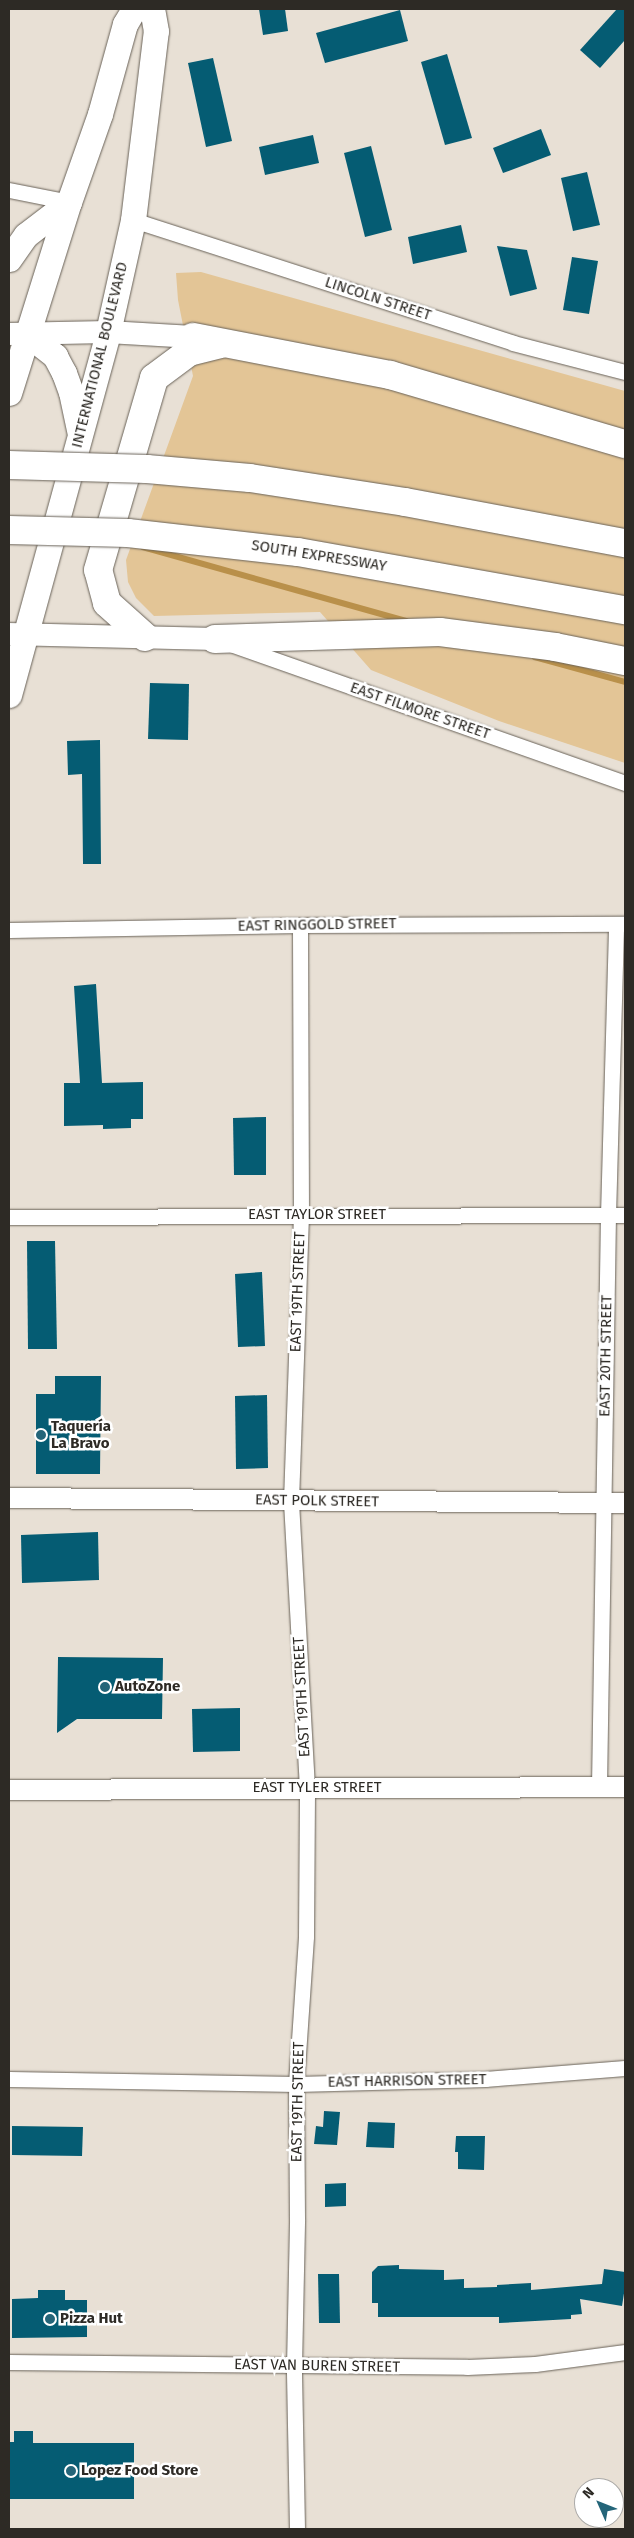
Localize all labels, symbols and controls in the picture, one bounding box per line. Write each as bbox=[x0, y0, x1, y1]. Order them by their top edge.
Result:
street label: INTERNATIONAL BOULEVARD bbox=[68, 260, 132, 450]
street label: LINCOLN STREET bbox=[323, 273, 433, 325]
street label: SOUTH EXPRESSWAY bbox=[250, 536, 388, 576]
street label: EAST FILMORE STREET bbox=[348, 679, 492, 743]
street label: EAST RINGGOLD STREET bbox=[237, 915, 397, 935]
street label: EAST TAYLOR STREET bbox=[248, 1206, 386, 1224]
street label: EAST 19TH STREET bbox=[287, 1231, 309, 1353]
street label: EAST 20TH STREET bbox=[596, 1295, 616, 1417]
place label: Taquería La Bravo bbox=[51, 1417, 111, 1452]
marker: Taquería La Bravo bbox=[35, 1429, 47, 1441]
street label: EAST POLK STREET bbox=[255, 1491, 379, 1511]
street label: EAST 19TH STREET bbox=[290, 1636, 314, 1758]
place label: AutoZone bbox=[115, 1678, 180, 1696]
marker: AutoZone bbox=[99, 1681, 111, 1693]
street label: EAST TYLER STREET bbox=[252, 1779, 382, 1797]
street label: EAST 19TH STREET bbox=[288, 2042, 308, 2162]
street label: EAST HARRISON STREET bbox=[327, 2071, 487, 2091]
place label: Pizza Hut bbox=[60, 2310, 123, 2328]
marker: Pizza Hut bbox=[44, 2313, 56, 2325]
street label: EAST VAN BUREN STREET bbox=[234, 2356, 400, 2376]
place label: Lopez Food Store bbox=[81, 2462, 198, 2480]
marker: Lopez Food Store bbox=[65, 2465, 77, 2477]
north arrow bbox=[574, 2478, 624, 2528]
text: N bbox=[579, 2484, 598, 2502]

